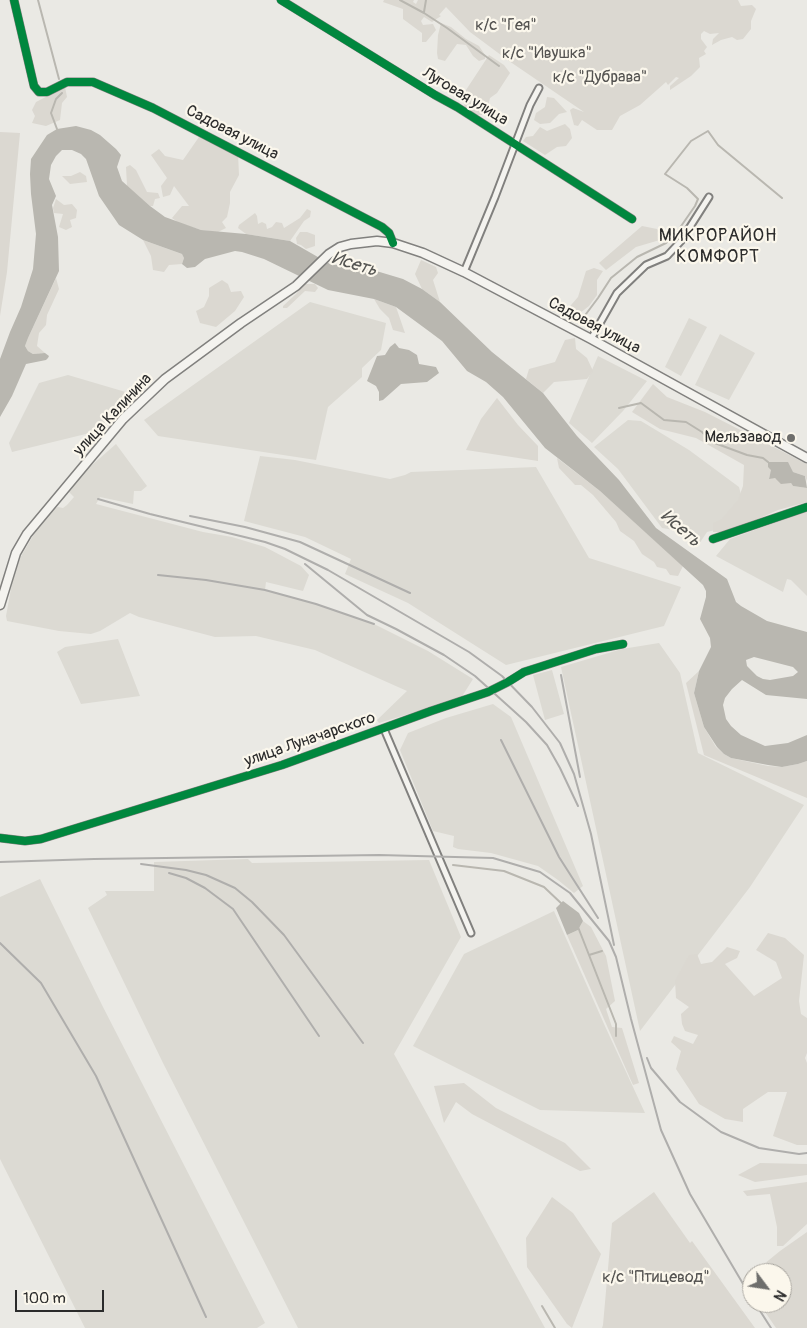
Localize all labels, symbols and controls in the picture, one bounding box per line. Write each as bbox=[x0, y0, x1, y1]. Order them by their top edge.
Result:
park label: к/с "Гея" bbox=[475, 16, 537, 36]
park label: к/с "Ивушка" bbox=[502, 44, 592, 64]
street label: Луговая улица bbox=[419, 64, 511, 130]
park label: к/с "Дубрава" bbox=[553, 68, 647, 88]
street label: Садовая улица bbox=[182, 101, 282, 165]
district label: МИКРОРАЙОН КОМФОРТ bbox=[657, 225, 779, 268]
water label: Исеть bbox=[329, 248, 379, 282]
street label: Садовая улица bbox=[545, 294, 643, 358]
street label: улица Калинина bbox=[70, 370, 156, 460]
place label: Мельзавод bbox=[705, 428, 781, 448]
marker: Мельзавод bbox=[785, 432, 797, 444]
water label: Исеть bbox=[656, 506, 704, 552]
street label: улица Луначарского bbox=[242, 709, 378, 771]
north arrow bbox=[742, 1263, 792, 1313]
park label: к/с "Птицевод" bbox=[602, 1268, 710, 1288]
scale bar bbox=[18, 1280, 106, 1312]
text: N bbox=[770, 1287, 789, 1304]
text: 100 m bbox=[23, 1289, 66, 1308]

